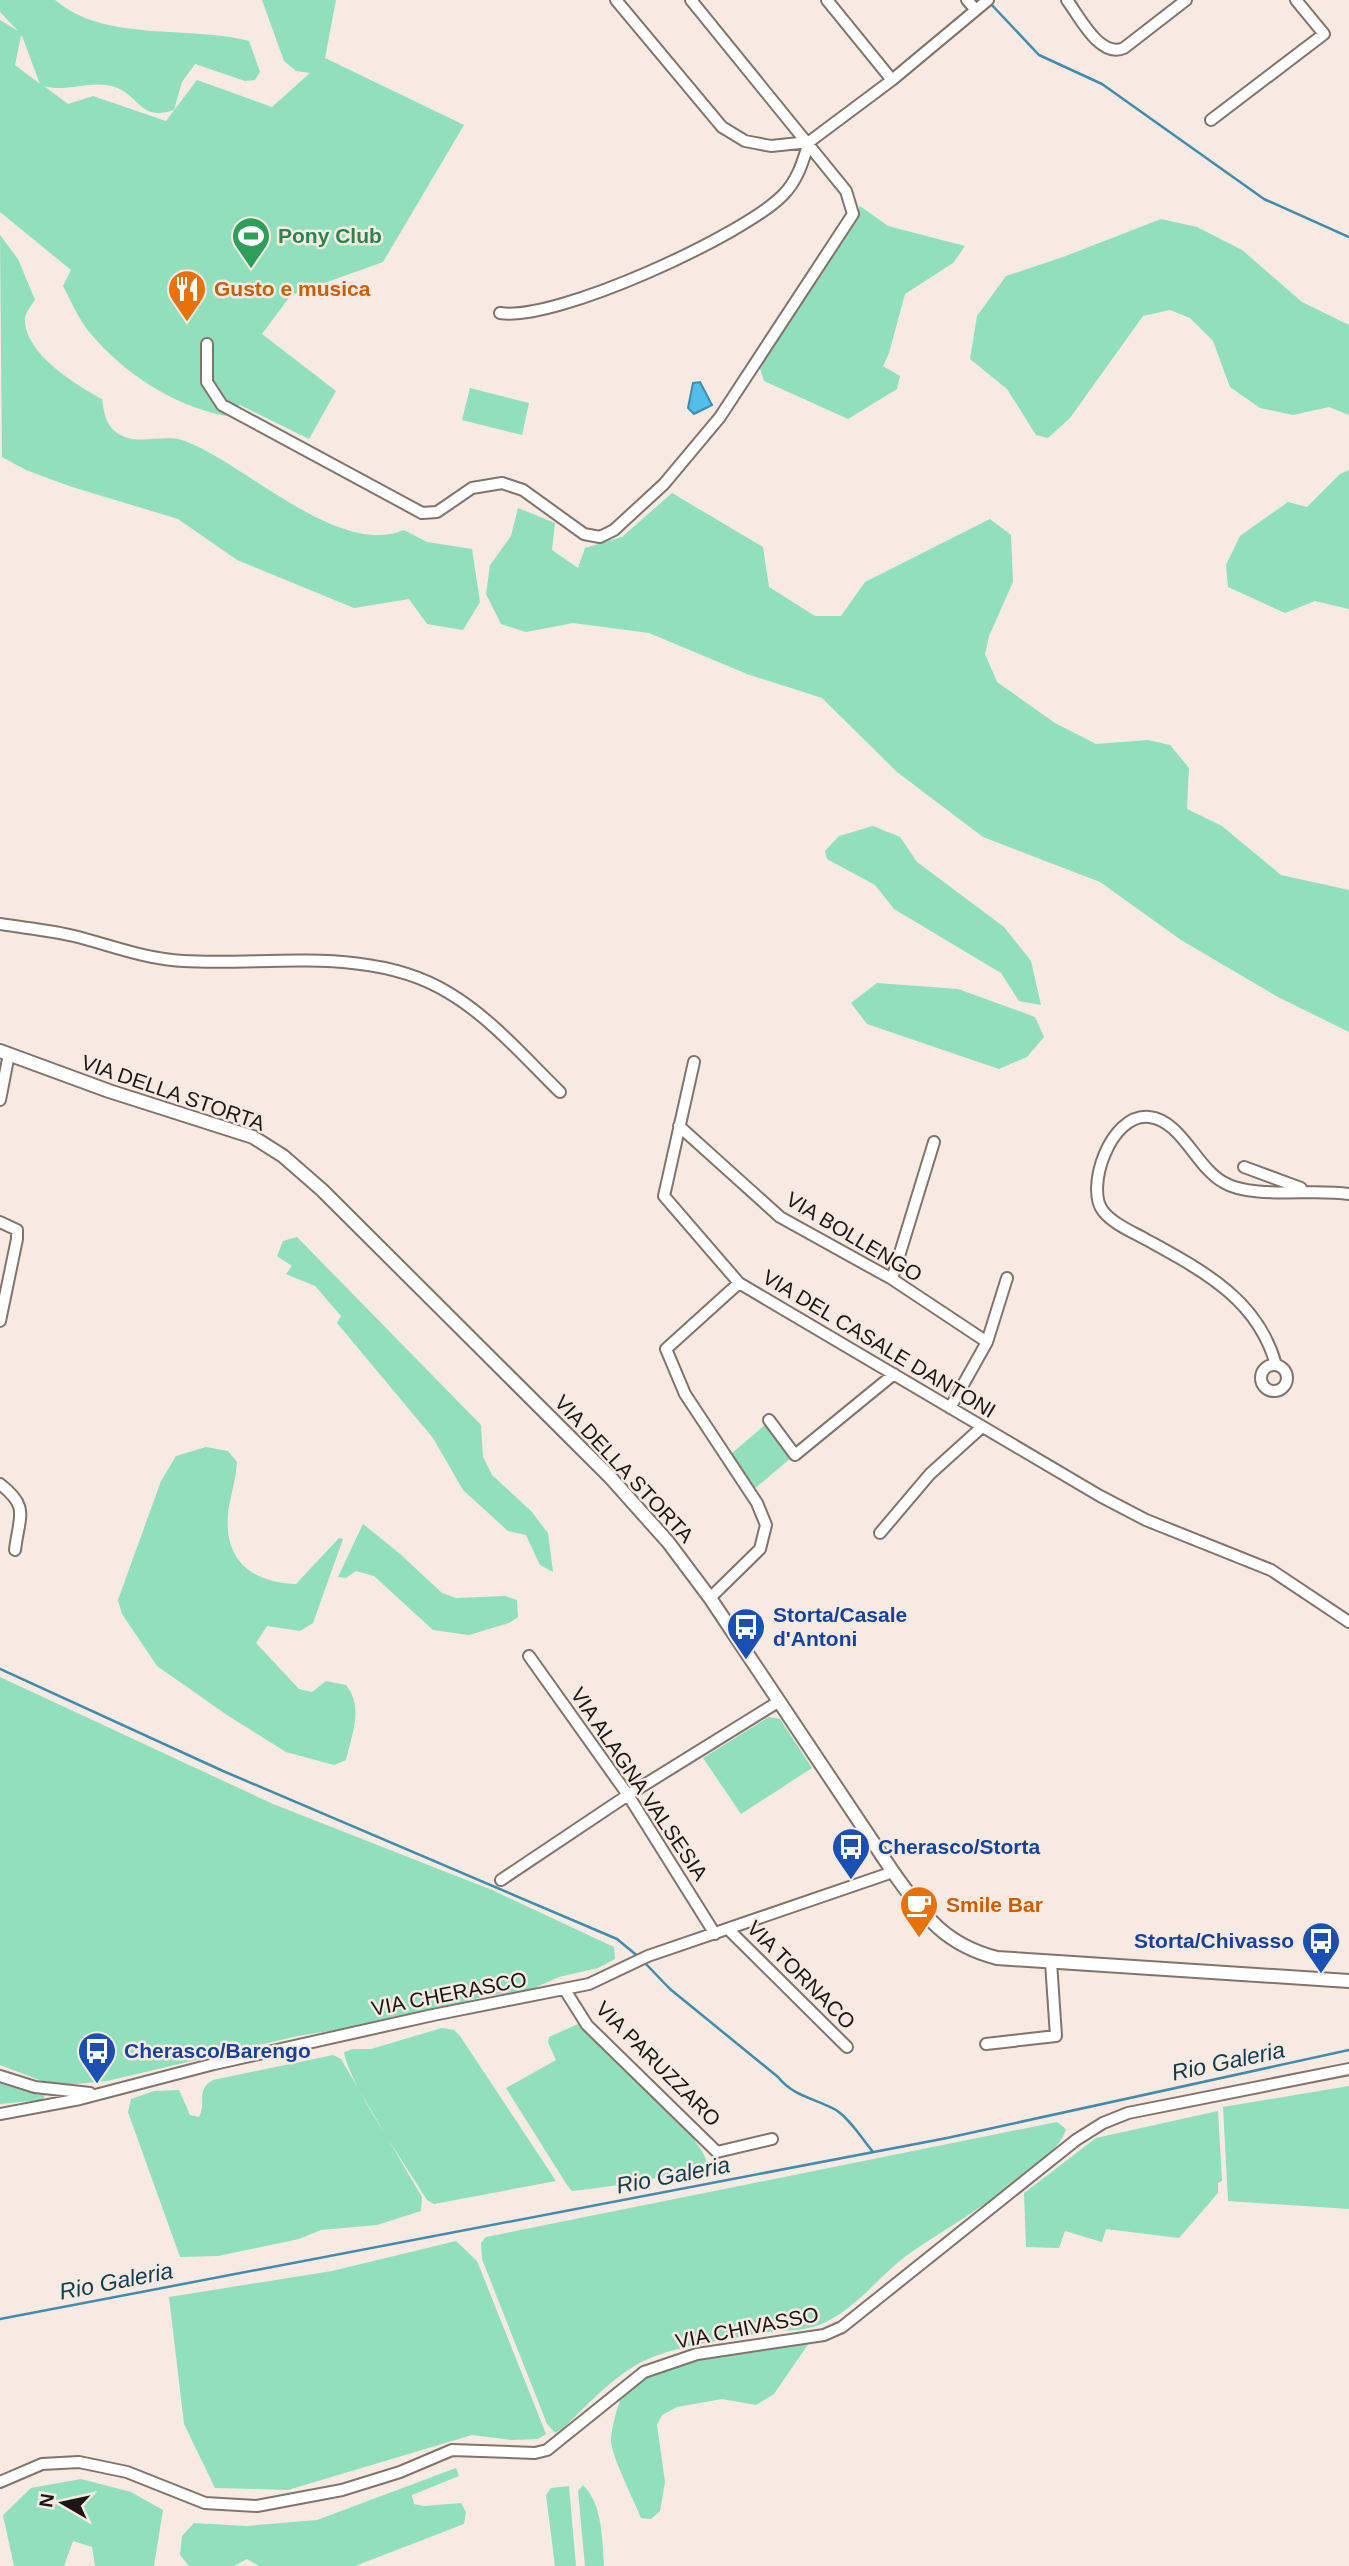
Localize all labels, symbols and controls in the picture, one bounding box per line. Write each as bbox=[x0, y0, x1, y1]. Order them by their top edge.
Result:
sports icon: Pony Club bbox=[230, 215, 272, 270]
place label: Pony Club bbox=[278, 224, 382, 247]
restaurant icon: Gusto e musica bbox=[166, 268, 208, 323]
place label: Gusto e musica bbox=[214, 277, 371, 300]
street label: VIA DELLA STORTA bbox=[78, 1050, 268, 1135]
street label: VIA BOLLENGO bbox=[782, 1187, 926, 1286]
street label: VIA DEL CASALE DANTONI bbox=[759, 1265, 1000, 1422]
street label: VIA DELLA STORTA bbox=[550, 1390, 698, 1547]
place label: Storta/Casale d'Antoni bbox=[773, 1603, 907, 1650]
bus stop icon: Storta/Casale d'Antoni bbox=[725, 1606, 767, 1661]
street label: VIA ALAGNA VALSESIA bbox=[566, 1683, 712, 1884]
bus stop icon: Cherasco/Storta bbox=[830, 1826, 872, 1881]
place label: Cherasco/Storta bbox=[878, 1835, 1041, 1858]
cafe icon: Smile Bar bbox=[898, 1884, 940, 1939]
place label: Smile Bar bbox=[946, 1893, 1043, 1916]
street label: VIA TORNACO bbox=[743, 1916, 860, 2033]
bus stop icon: Storta/Chivasso bbox=[1300, 1920, 1342, 1975]
place label: Storta/Chivasso bbox=[1134, 1929, 1294, 1952]
street label: VIA CHERASCO bbox=[369, 1967, 528, 2020]
street label: VIA PARUZZARO bbox=[591, 1997, 725, 2131]
bus stop icon: Cherasco/Barengo bbox=[76, 2030, 118, 2085]
water label: Rio Galeria bbox=[1169, 2036, 1287, 2086]
place label: Cherasco/Barengo bbox=[124, 2039, 311, 2062]
water label: Rio Galeria bbox=[614, 2151, 732, 2199]
water label: Rio Galeria bbox=[57, 2257, 175, 2305]
street label: VIA CHIVASSO bbox=[673, 2302, 821, 2353]
north arrow bbox=[28, 2468, 98, 2538]
text: N bbox=[35, 2492, 58, 2509]

